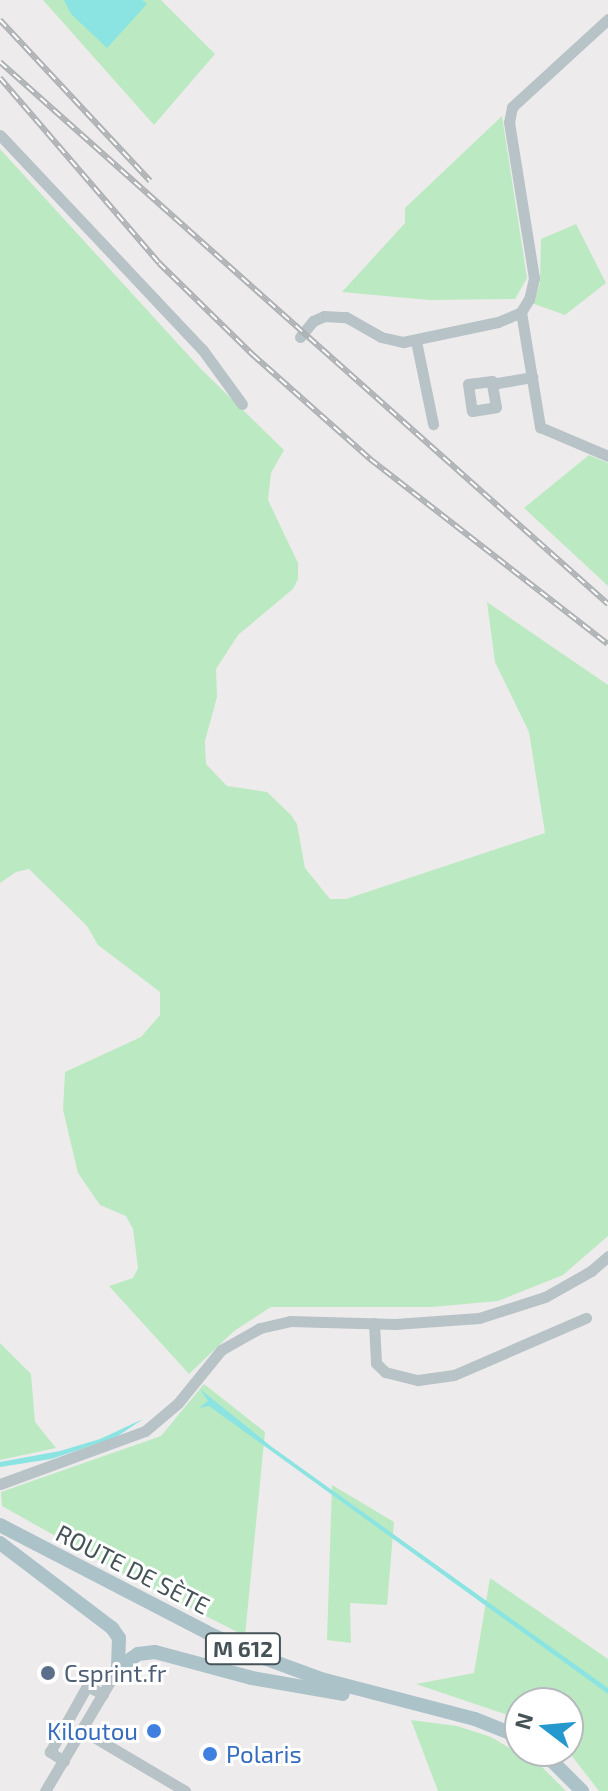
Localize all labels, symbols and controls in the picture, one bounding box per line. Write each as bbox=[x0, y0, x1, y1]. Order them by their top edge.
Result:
street label: ROUTE DE SÈTE bbox=[51, 1518, 215, 1620]
road number: M 612 bbox=[203, 1631, 283, 1667]
place label: Csprint.fr bbox=[64, 1659, 166, 1687]
marker: Csprint.fr bbox=[39, 1664, 57, 1682]
north arrow bbox=[504, 1687, 584, 1767]
text: N bbox=[508, 1710, 538, 1732]
place label: Kiloutou bbox=[47, 1717, 138, 1745]
marker: Kiloutou bbox=[145, 1722, 163, 1740]
place label: Polaris bbox=[226, 1740, 302, 1768]
marker: Polaris bbox=[201, 1745, 219, 1763]

